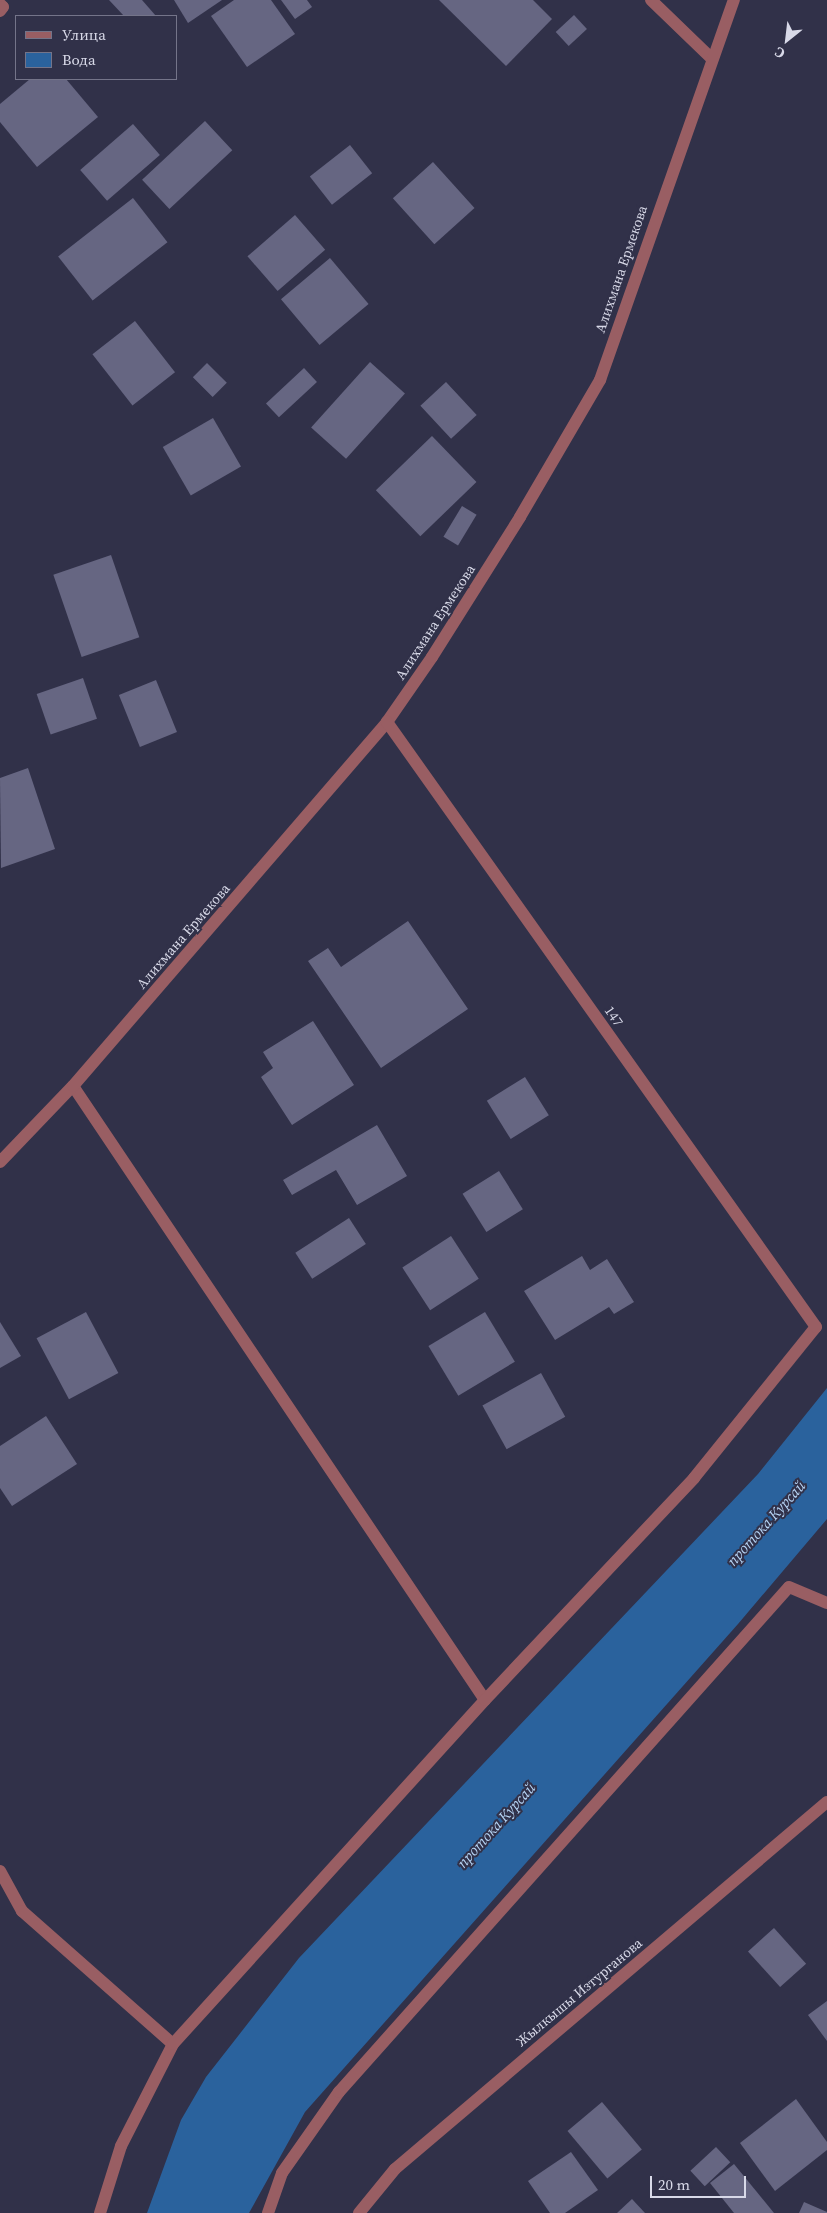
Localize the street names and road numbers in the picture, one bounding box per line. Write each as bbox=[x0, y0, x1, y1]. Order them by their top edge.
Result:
street label: Алихмана Ермекова bbox=[591, 203, 651, 335]
street label: Алихмана Ермекова bbox=[392, 561, 478, 683]
street label: Алихмана Ермекова bbox=[133, 880, 233, 992]
street label: 147 bbox=[601, 1003, 627, 1029]
street label: Жылкышы Изтурганова bbox=[513, 1934, 645, 2050]

